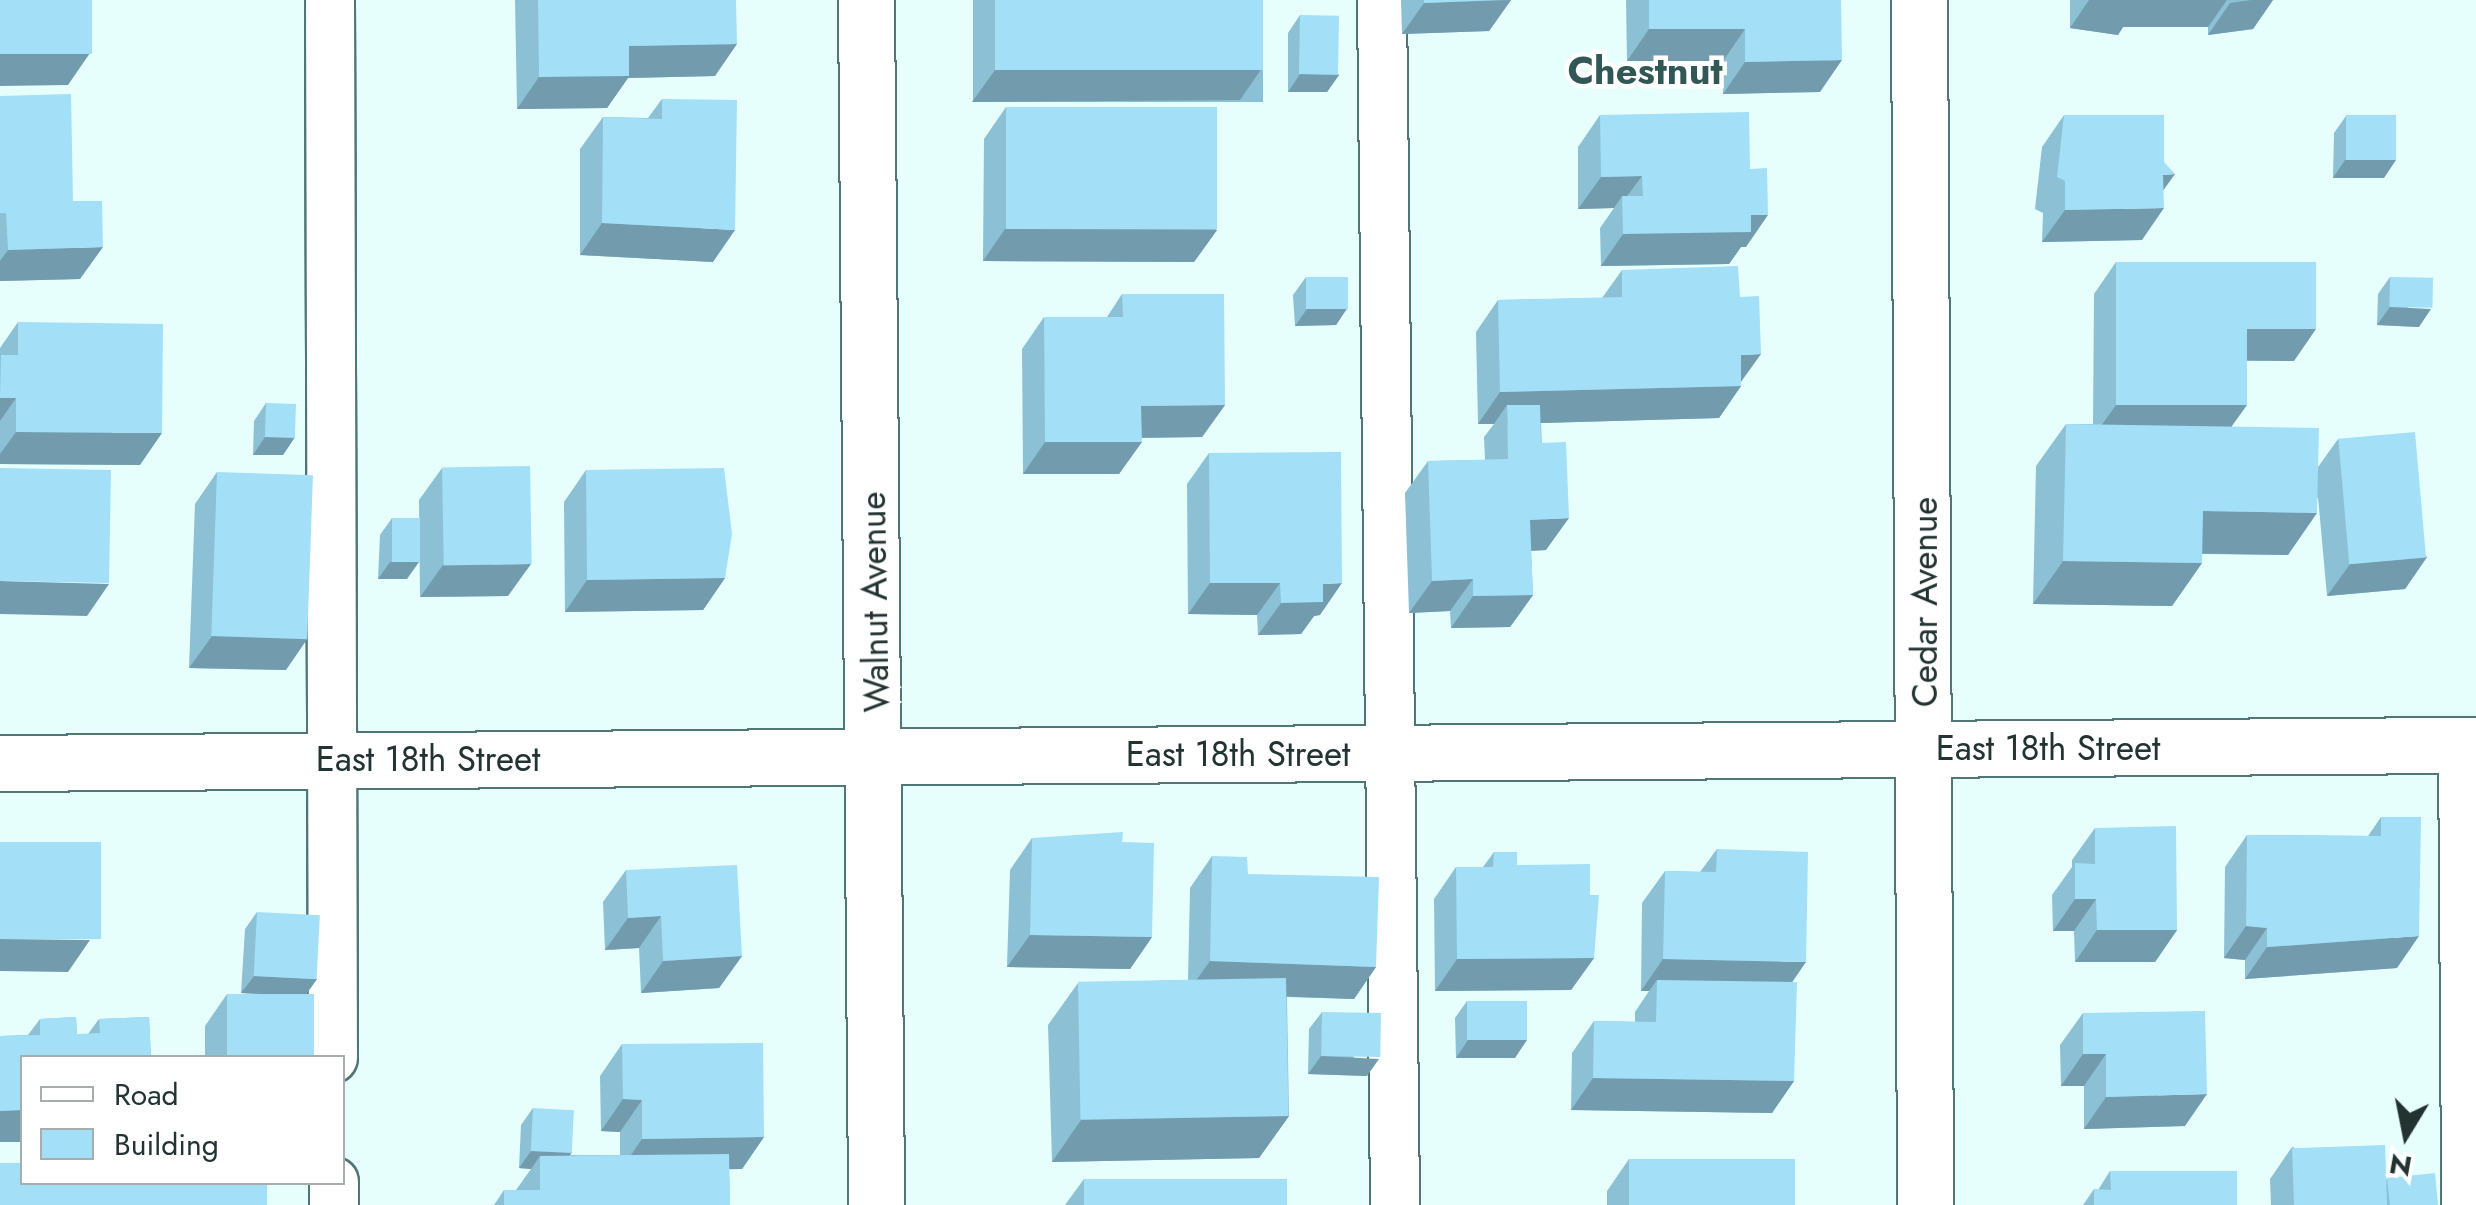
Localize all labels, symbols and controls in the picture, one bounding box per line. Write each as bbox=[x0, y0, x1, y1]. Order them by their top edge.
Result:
district label: Chestnut bbox=[1567, 48, 1723, 94]
street label: Walnut Avenue bbox=[852, 491, 898, 713]
street label: Cedar Avenue bbox=[1904, 497, 1946, 707]
street label: East 18th Street bbox=[1936, 727, 2160, 769]
street label: East 18th Street bbox=[1126, 733, 1350, 775]
street label: East 18th Street bbox=[316, 738, 540, 780]
legend bbox=[20, 1055, 345, 1185]
text: Road bbox=[114, 1073, 179, 1116]
north arrow bbox=[2356, 1085, 2456, 1185]
text: Building bbox=[114, 1123, 219, 1166]
text: N bbox=[2386, 1143, 2415, 1187]

